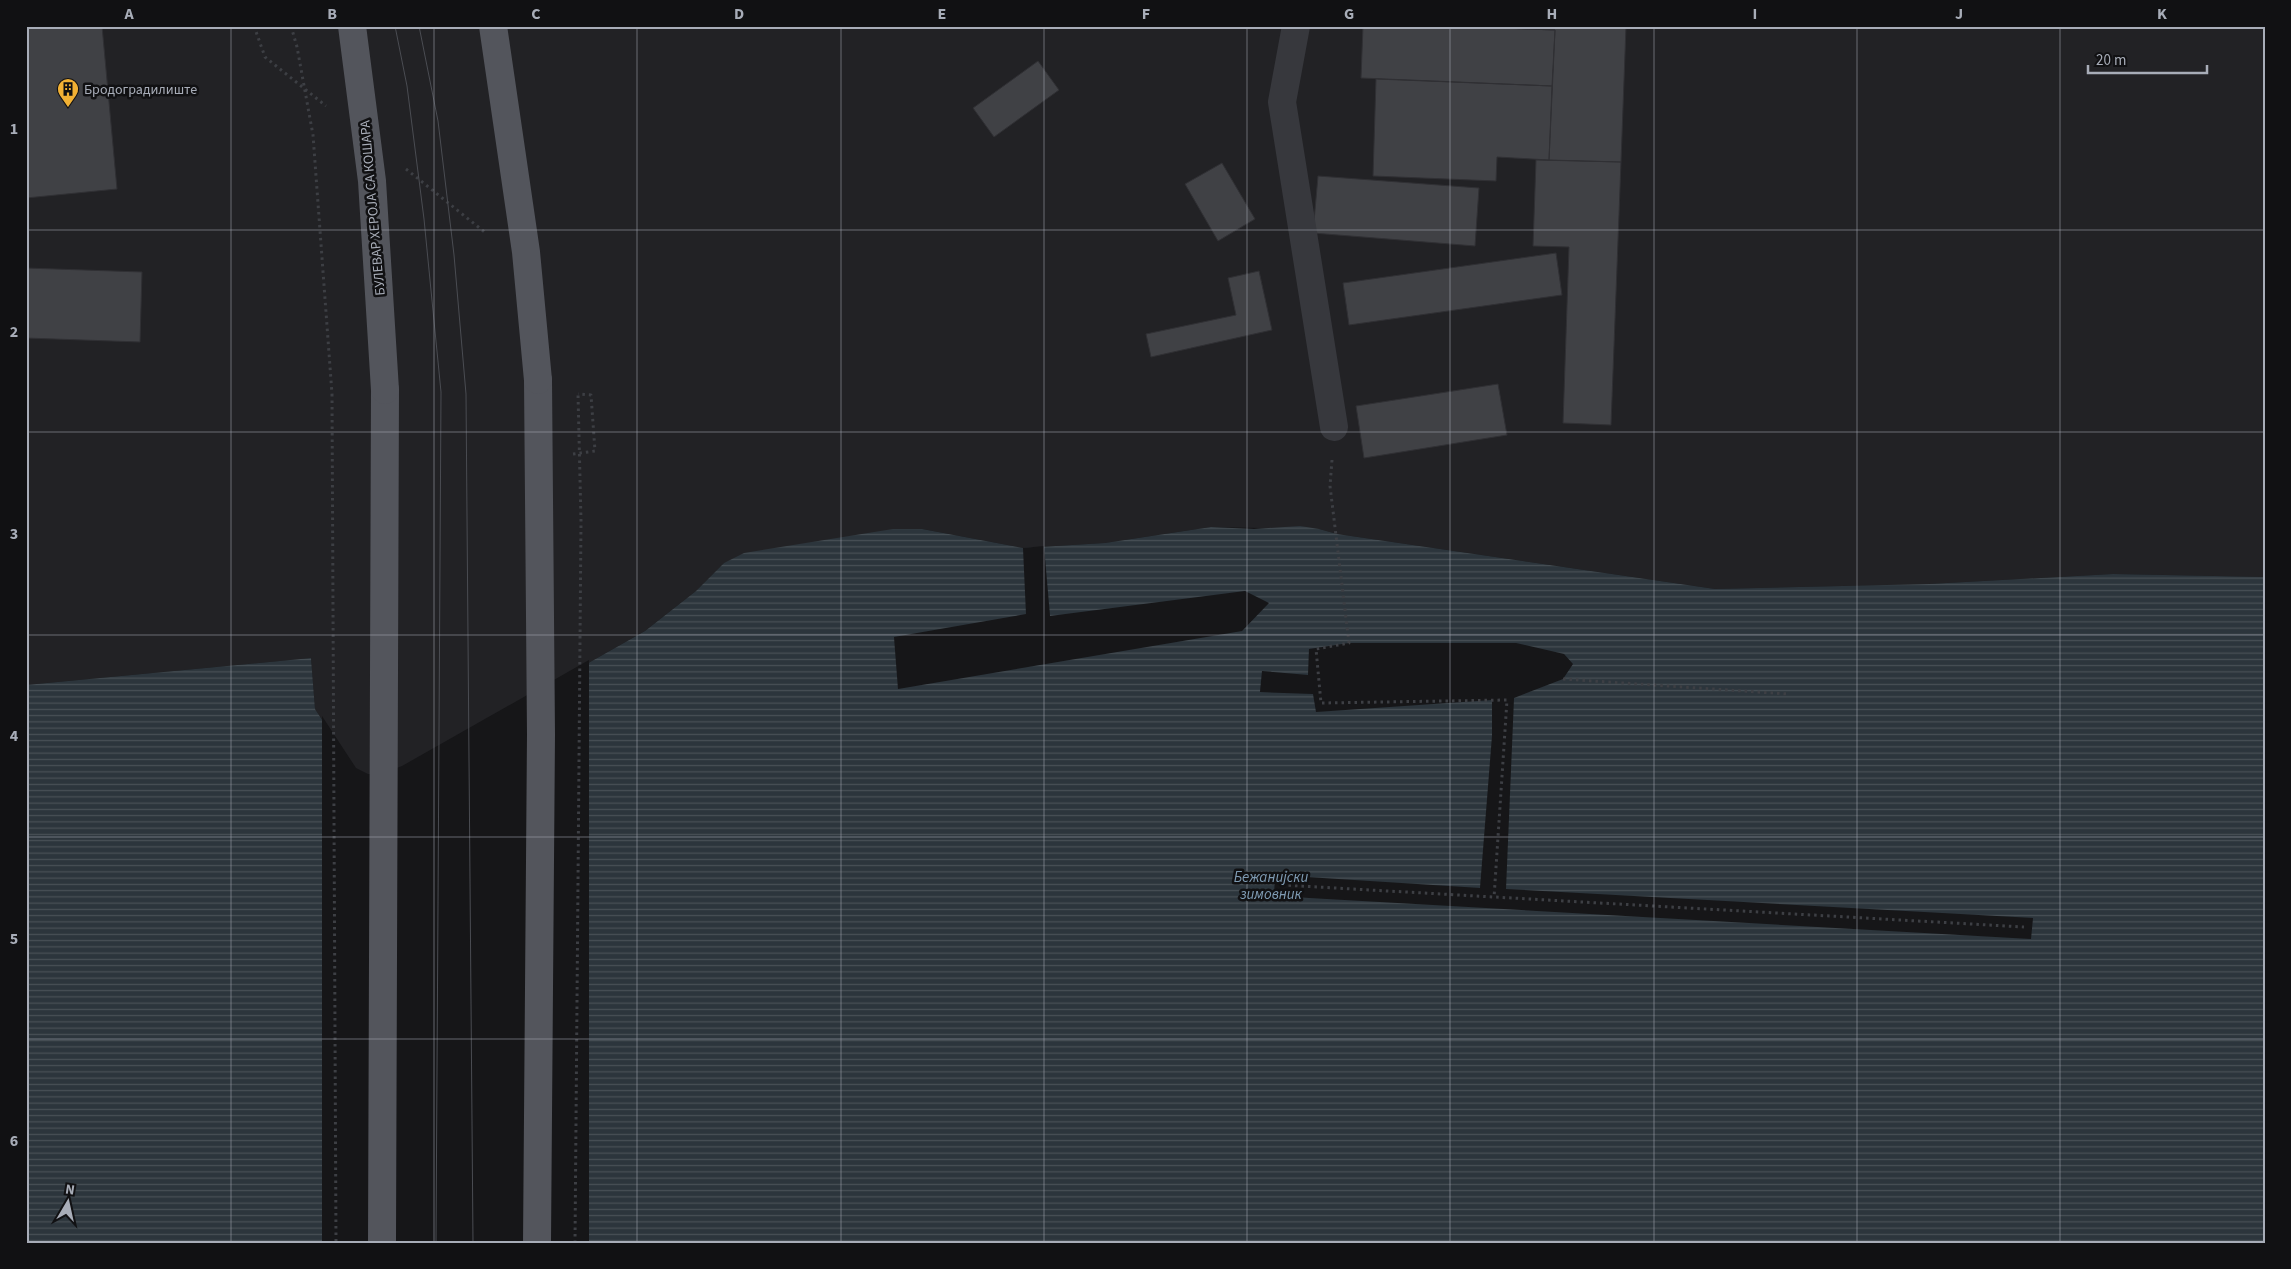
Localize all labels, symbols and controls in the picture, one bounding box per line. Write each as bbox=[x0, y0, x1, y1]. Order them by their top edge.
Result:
text: A bbox=[123, 3, 134, 25]
text: B bbox=[327, 3, 337, 25]
text: C bbox=[531, 3, 541, 25]
text: D bbox=[734, 3, 744, 25]
text: E bbox=[938, 3, 946, 25]
text: F bbox=[1142, 3, 1150, 25]
text: G bbox=[1344, 3, 1354, 25]
text: H bbox=[1547, 3, 1557, 25]
text: I bbox=[1753, 3, 1757, 25]
text: J bbox=[1955, 3, 1963, 25]
text: K bbox=[2157, 3, 2167, 25]
scale bar bbox=[2088, 42, 2207, 74]
text: 20 m bbox=[2096, 50, 2126, 71]
building icon: Бродоградилиште bbox=[56, 77, 80, 108]
place label: Бродоградилиште bbox=[84, 80, 197, 100]
text: 1 bbox=[10, 118, 18, 140]
street label: БУЛЕВАР ХЕРОЈА СА КОШАРА bbox=[355, 119, 391, 296]
text: 2 bbox=[10, 321, 18, 343]
text: 3 bbox=[10, 523, 18, 545]
text: 4 bbox=[10, 725, 19, 747]
water label: Бежанијски зимовник bbox=[1234, 867, 1308, 905]
text: 5 bbox=[10, 928, 18, 950]
text: 6 bbox=[10, 1130, 18, 1152]
north arrow bbox=[42, 1176, 92, 1226]
text: N bbox=[64, 1180, 76, 1201]

